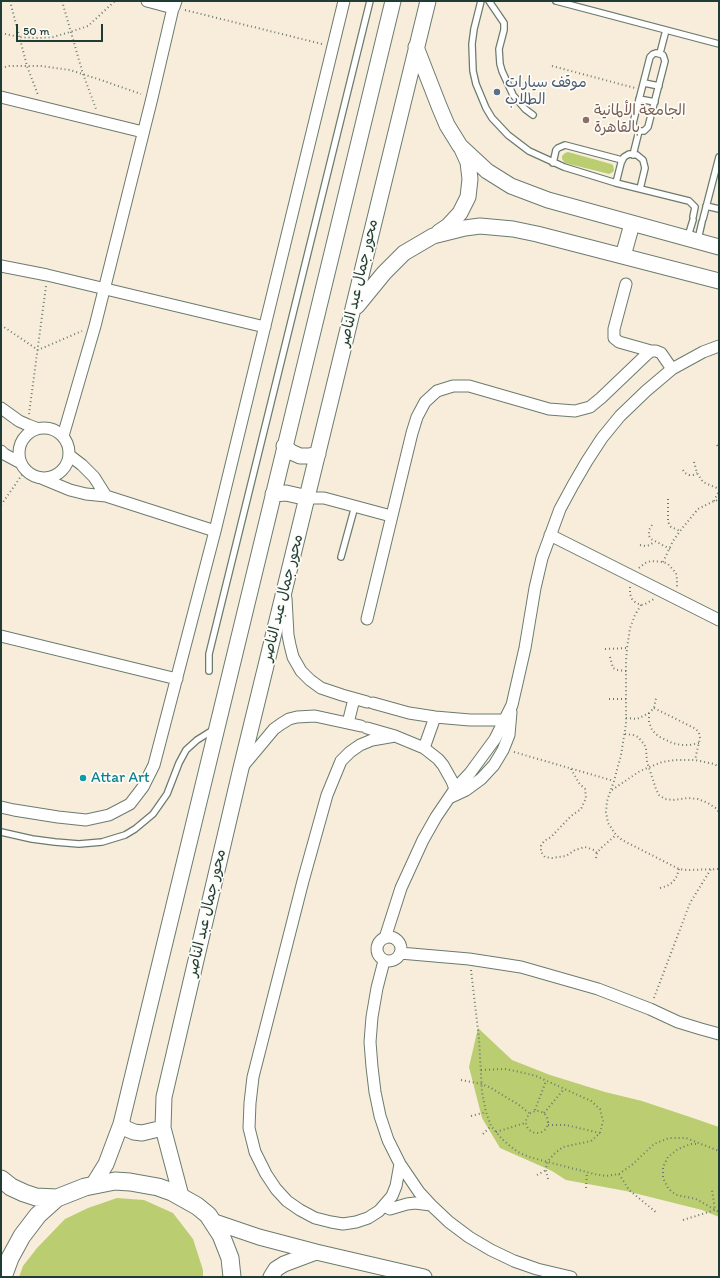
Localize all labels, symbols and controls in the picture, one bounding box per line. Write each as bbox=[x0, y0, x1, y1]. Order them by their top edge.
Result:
scale bar bbox=[18, 16, 105, 42]
text: 50 m bbox=[23, 24, 49, 38]
place label: موقف سيارات الطلاب bbox=[505, 74, 587, 109]
marker: موقف سيارات الطلاب bbox=[492, 87, 502, 97]
place label: الجامعة الألمانية بالقاهرة bbox=[594, 102, 686, 137]
marker: الجامعة الألمانية بالقاهرة bbox=[581, 115, 591, 125]
street label: محور جمال عبد الناصر bbox=[336, 217, 382, 349]
street label: محور جمال عبد الناصر bbox=[259, 533, 307, 663]
place label: Attar Art bbox=[91, 769, 150, 787]
marker: Attar Art bbox=[78, 773, 88, 783]
street label: محور جمال عبد الناصر bbox=[184, 847, 230, 979]

